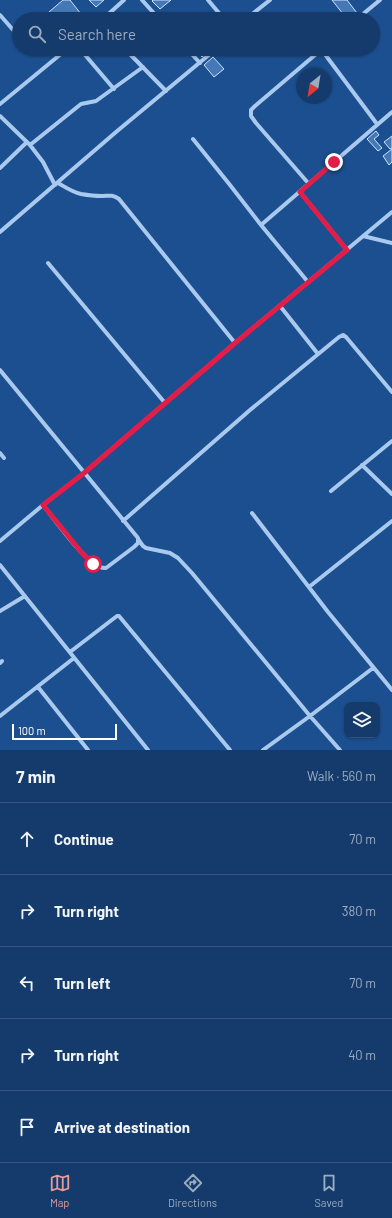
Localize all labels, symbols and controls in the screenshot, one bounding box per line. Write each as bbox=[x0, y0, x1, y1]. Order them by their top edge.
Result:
search box bbox=[12, 12, 380, 56]
icon: search bbox=[26, 23, 48, 45]
text: Search here bbox=[58, 25, 136, 43]
north arrow bbox=[296, 68, 332, 104]
route end bbox=[325, 153, 343, 171]
route start bbox=[84, 555, 102, 573]
map controls bbox=[344, 702, 380, 738]
button: layers bbox=[344, 702, 380, 738]
scale bar bbox=[12, 722, 117, 741]
text: 100 m bbox=[18, 724, 46, 737]
text: 7 min bbox=[16, 766, 56, 786]
text: Walk · 560 m bbox=[307, 768, 376, 784]
icon: ahead bbox=[16, 828, 38, 850]
text: Continue bbox=[54, 830, 114, 848]
text: 70 m bbox=[349, 831, 376, 847]
icon: right bbox=[16, 900, 38, 922]
text: Turn right bbox=[54, 902, 119, 920]
text: 380 m bbox=[342, 903, 376, 919]
icon: left bbox=[16, 972, 38, 994]
text: Turn left bbox=[54, 974, 110, 992]
text: 70 m bbox=[349, 975, 376, 991]
icon: right bbox=[16, 1044, 38, 1066]
text: Turn right bbox=[54, 1046, 119, 1064]
text: 40 m bbox=[348, 1047, 376, 1063]
icon: arrive bbox=[16, 1116, 38, 1138]
text: Arrive at destination bbox=[54, 1118, 190, 1136]
tab: Map bbox=[49, 1172, 71, 1209]
tab: Directions bbox=[168, 1172, 217, 1209]
tab: Saved bbox=[314, 1172, 343, 1209]

